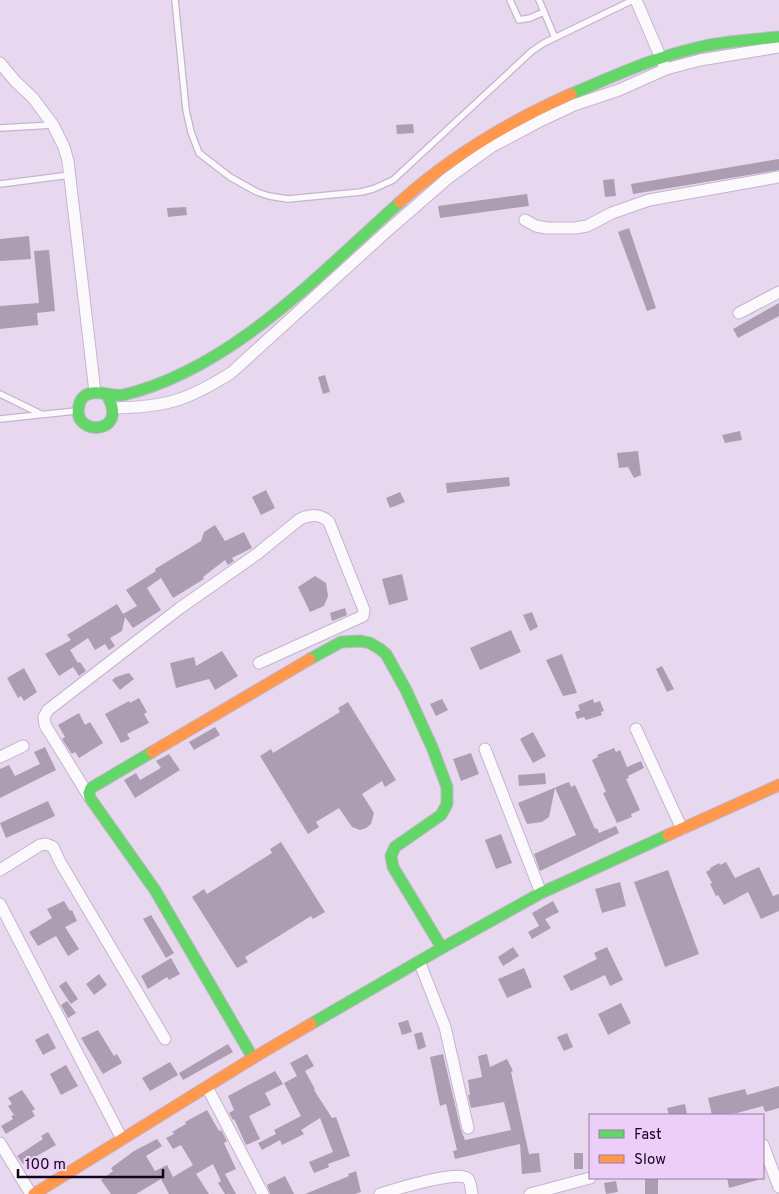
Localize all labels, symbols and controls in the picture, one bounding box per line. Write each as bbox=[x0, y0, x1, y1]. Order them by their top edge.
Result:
legend bbox=[589, 1114, 764, 1179]
text: Fast bbox=[634, 1126, 662, 1145]
scale bar bbox=[18, 1146, 162, 1178]
text: Slow bbox=[634, 1151, 666, 1170]
text: 100 m bbox=[25, 1156, 66, 1175]

